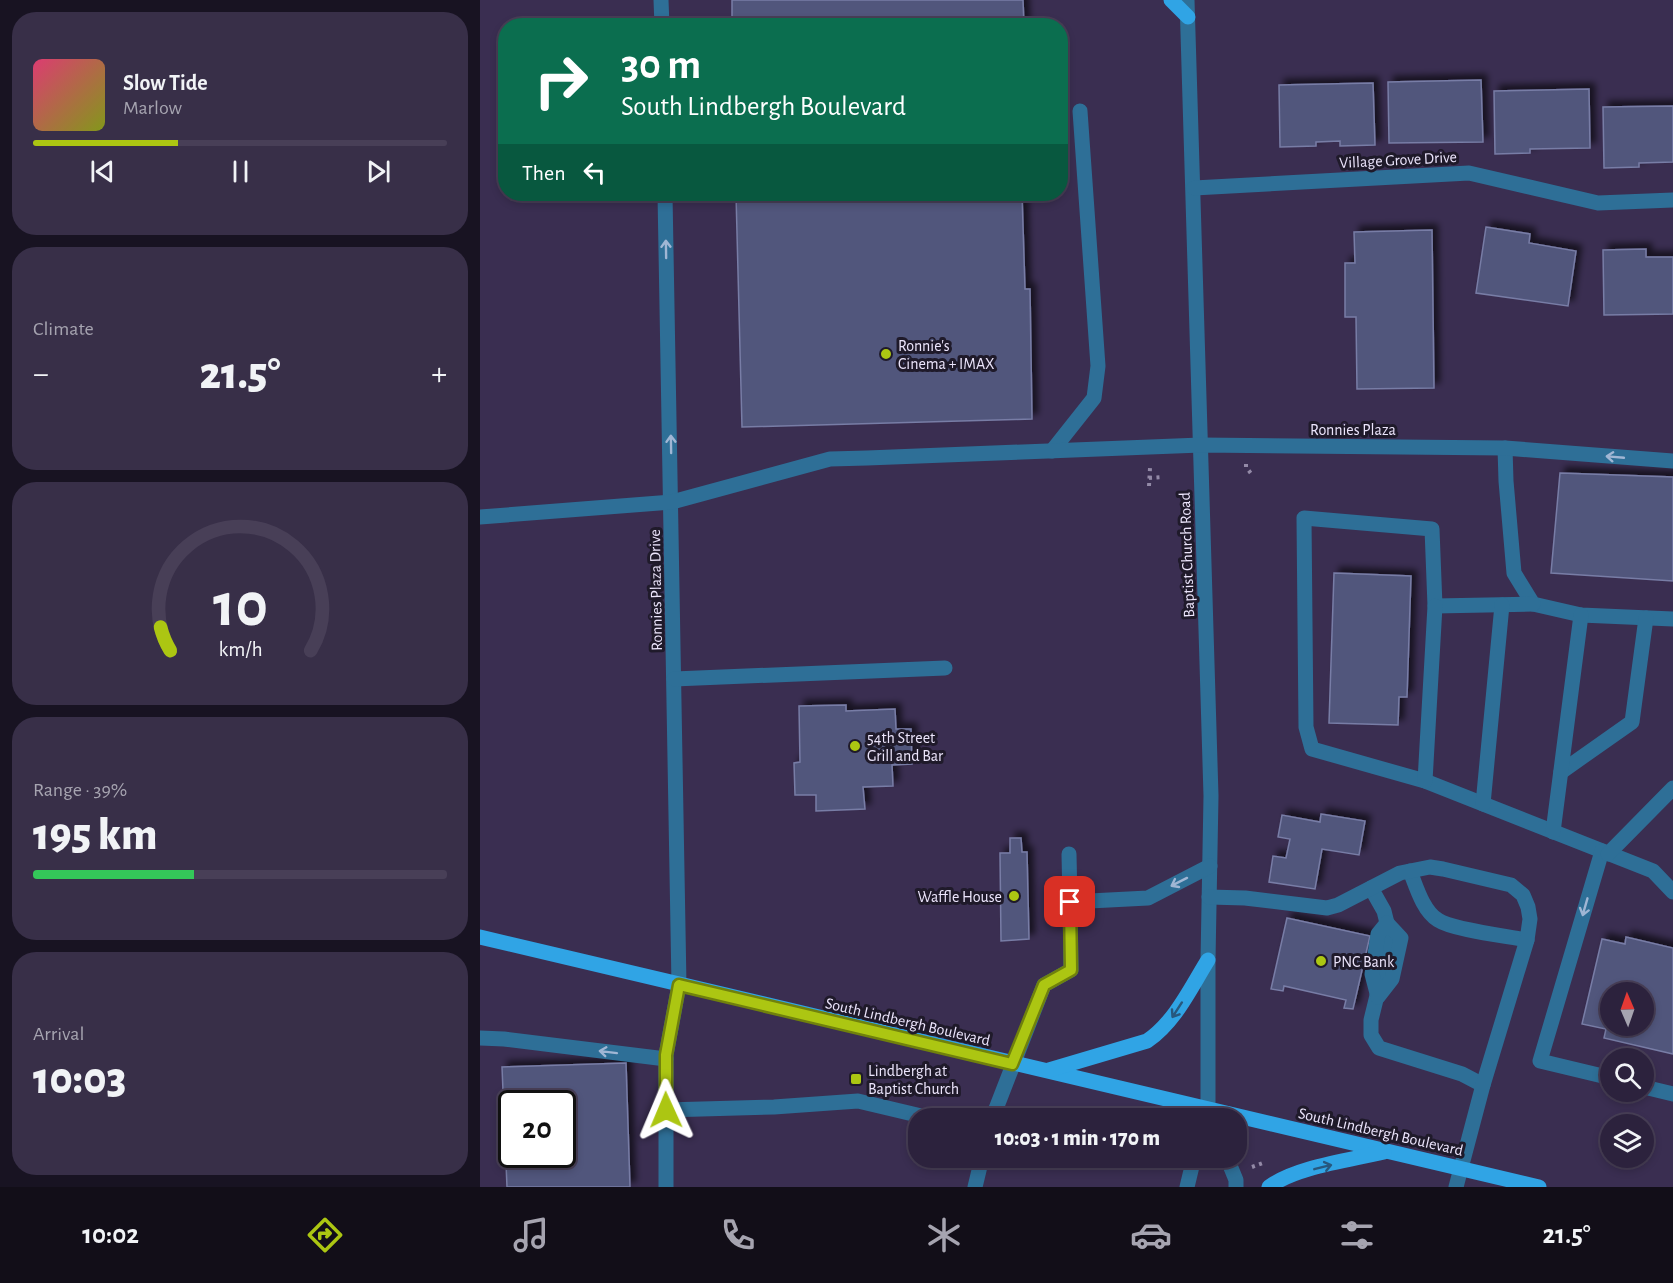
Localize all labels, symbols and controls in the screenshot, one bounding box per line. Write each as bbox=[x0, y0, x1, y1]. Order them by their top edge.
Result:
icon: right bbox=[522, 42, 600, 120]
text: 30 m bbox=[621, 44, 701, 86]
text: Slow Tide bbox=[123, 72, 208, 94]
text: South Lindbergh Boulevard bbox=[621, 93, 906, 120]
text: Marlow bbox=[123, 98, 182, 118]
street label: Village Grove Drive bbox=[1339, 149, 1457, 171]
icon: previous bbox=[86, 155, 119, 188]
icon: pause bbox=[224, 155, 257, 188]
icon: next bbox=[362, 155, 395, 188]
icon: left bbox=[578, 156, 611, 189]
text: Then bbox=[522, 162, 566, 184]
one-way arrow bbox=[661, 239, 672, 259]
text: Climate bbox=[33, 319, 94, 339]
place label: Ronnie's Cinema + IMAX bbox=[898, 338, 995, 372]
marker: Ronnie's Cinema + IMAX bbox=[879, 347, 893, 361]
text: 21.5° bbox=[199, 352, 281, 397]
text: − bbox=[33, 358, 49, 391]
text: + bbox=[431, 358, 447, 391]
street label: Ronnies Plaza bbox=[1310, 422, 1396, 438]
one-way arrow bbox=[665, 434, 676, 454]
one-way arrow bbox=[1605, 451, 1625, 462]
street label: Baptist Church Road bbox=[1177, 492, 1197, 618]
street label: Ronnies Plaza Drive bbox=[647, 529, 665, 651]
text: 10 bbox=[213, 575, 267, 637]
text: km/h bbox=[218, 639, 262, 660]
place label: 54th Street Grill and Bar bbox=[867, 730, 944, 764]
marker: 54th Street Grill and Bar bbox=[848, 739, 862, 753]
text: Range · 39% bbox=[33, 780, 127, 800]
text: 195 km bbox=[33, 813, 157, 858]
pin bbox=[1044, 876, 1095, 927]
one-way arrow bbox=[1171, 876, 1188, 888]
icon: arrive bbox=[1053, 885, 1086, 918]
place label: Waffle House bbox=[917, 889, 1002, 905]
marker: Waffle House bbox=[1007, 889, 1021, 903]
one-way arrow bbox=[1579, 897, 1590, 916]
marker: PNC Bank bbox=[1314, 954, 1328, 968]
place label: PNC Bank bbox=[1333, 954, 1395, 970]
north arrow bbox=[1600, 982, 1654, 1036]
map controls bbox=[1600, 982, 1654, 1168]
street label: South Lindbergh Boulevard bbox=[824, 995, 992, 1049]
one-way arrow bbox=[1171, 1001, 1183, 1017]
text: Arrival bbox=[33, 1024, 84, 1044]
one-way arrow bbox=[598, 1046, 618, 1057]
button: search bbox=[1600, 1048, 1654, 1102]
text: 10:03 bbox=[33, 1057, 126, 1102]
place label: Lindbergh at Baptist Church bbox=[868, 1063, 959, 1097]
marker: Lindbergh at Baptist Church bbox=[849, 1072, 863, 1086]
position arrow bbox=[634, 1078, 698, 1142]
speed limit sign: 20 bbox=[498, 1090, 576, 1168]
street label: South Lindbergh Boulevard bbox=[1297, 1105, 1465, 1159]
button: layers bbox=[1600, 1114, 1654, 1168]
text: 10:03 · 1 min · 170 m bbox=[995, 1127, 1160, 1149]
one-way arrow bbox=[1313, 1160, 1332, 1172]
icon: directions bbox=[304, 1214, 346, 1256]
icon: music bbox=[510, 1214, 552, 1256]
icon: phone bbox=[717, 1214, 759, 1256]
icon: climate bbox=[923, 1214, 965, 1256]
icon: car bbox=[1130, 1214, 1172, 1256]
icon: filters bbox=[1336, 1214, 1378, 1256]
text: 10:02 bbox=[82, 1221, 139, 1248]
text: 21.5° bbox=[1543, 1221, 1591, 1248]

